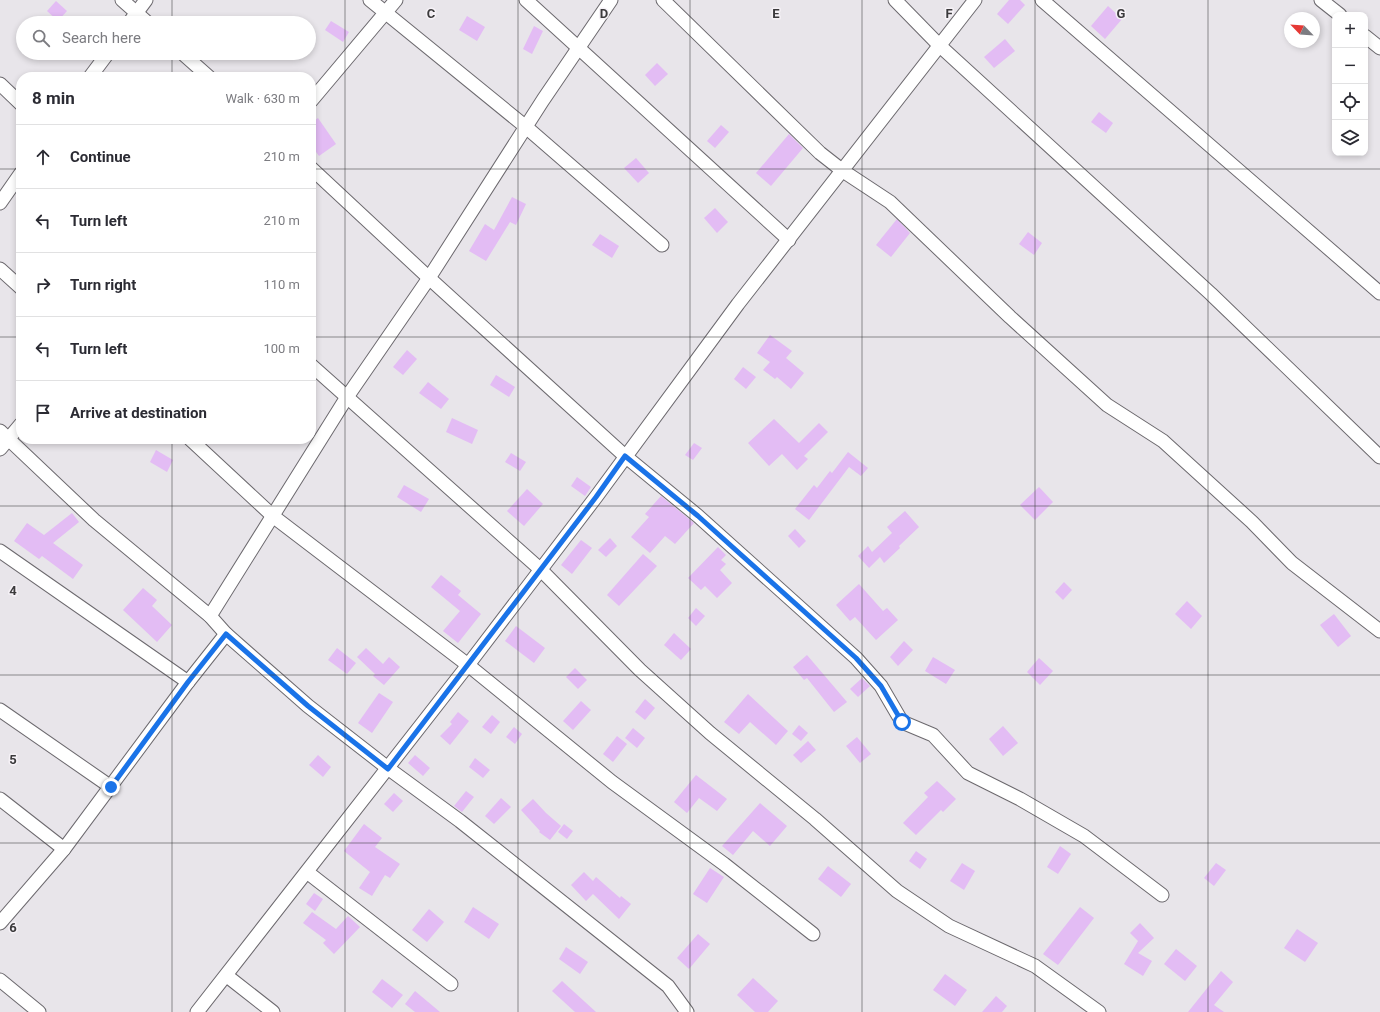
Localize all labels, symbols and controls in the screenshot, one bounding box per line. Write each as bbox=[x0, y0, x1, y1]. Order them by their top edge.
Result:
text: C bbox=[427, 6, 436, 21]
text: D bbox=[600, 6, 608, 21]
text: E bbox=[772, 6, 780, 21]
text: F bbox=[945, 6, 953, 21]
text: G bbox=[1117, 6, 1126, 21]
north arrow bbox=[1284, 12, 1320, 48]
map controls bbox=[1332, 12, 1368, 156]
button: + bbox=[1332, 12, 1368, 48]
search box bbox=[16, 16, 316, 60]
icon: search bbox=[30, 27, 52, 49]
text: Search here bbox=[62, 29, 141, 47]
button: − bbox=[1332, 48, 1368, 84]
button: locate bbox=[1332, 84, 1368, 120]
text: 8 min bbox=[32, 88, 75, 108]
text: Walk · 630 m bbox=[225, 91, 300, 106]
button: layers bbox=[1332, 120, 1368, 156]
icon: ahead bbox=[32, 146, 54, 168]
text: Continue bbox=[70, 148, 131, 166]
text: 210 m bbox=[263, 149, 300, 164]
icon: left bbox=[32, 210, 54, 232]
text: Turn left bbox=[70, 212, 127, 230]
text: 210 m bbox=[263, 213, 300, 228]
icon: right bbox=[32, 274, 54, 296]
text: Turn right bbox=[70, 276, 136, 294]
text: 110 m bbox=[263, 277, 300, 292]
icon: left bbox=[32, 338, 54, 360]
text: Turn left bbox=[70, 340, 127, 358]
text: 100 m bbox=[263, 341, 300, 356]
icon: arrive bbox=[32, 402, 54, 424]
text: Arrive at destination bbox=[70, 404, 207, 422]
text: 4 bbox=[9, 583, 17, 598]
route start bbox=[893, 713, 911, 731]
text: 5 bbox=[9, 752, 17, 767]
route end bbox=[102, 778, 120, 796]
text: 6 bbox=[9, 920, 17, 935]

